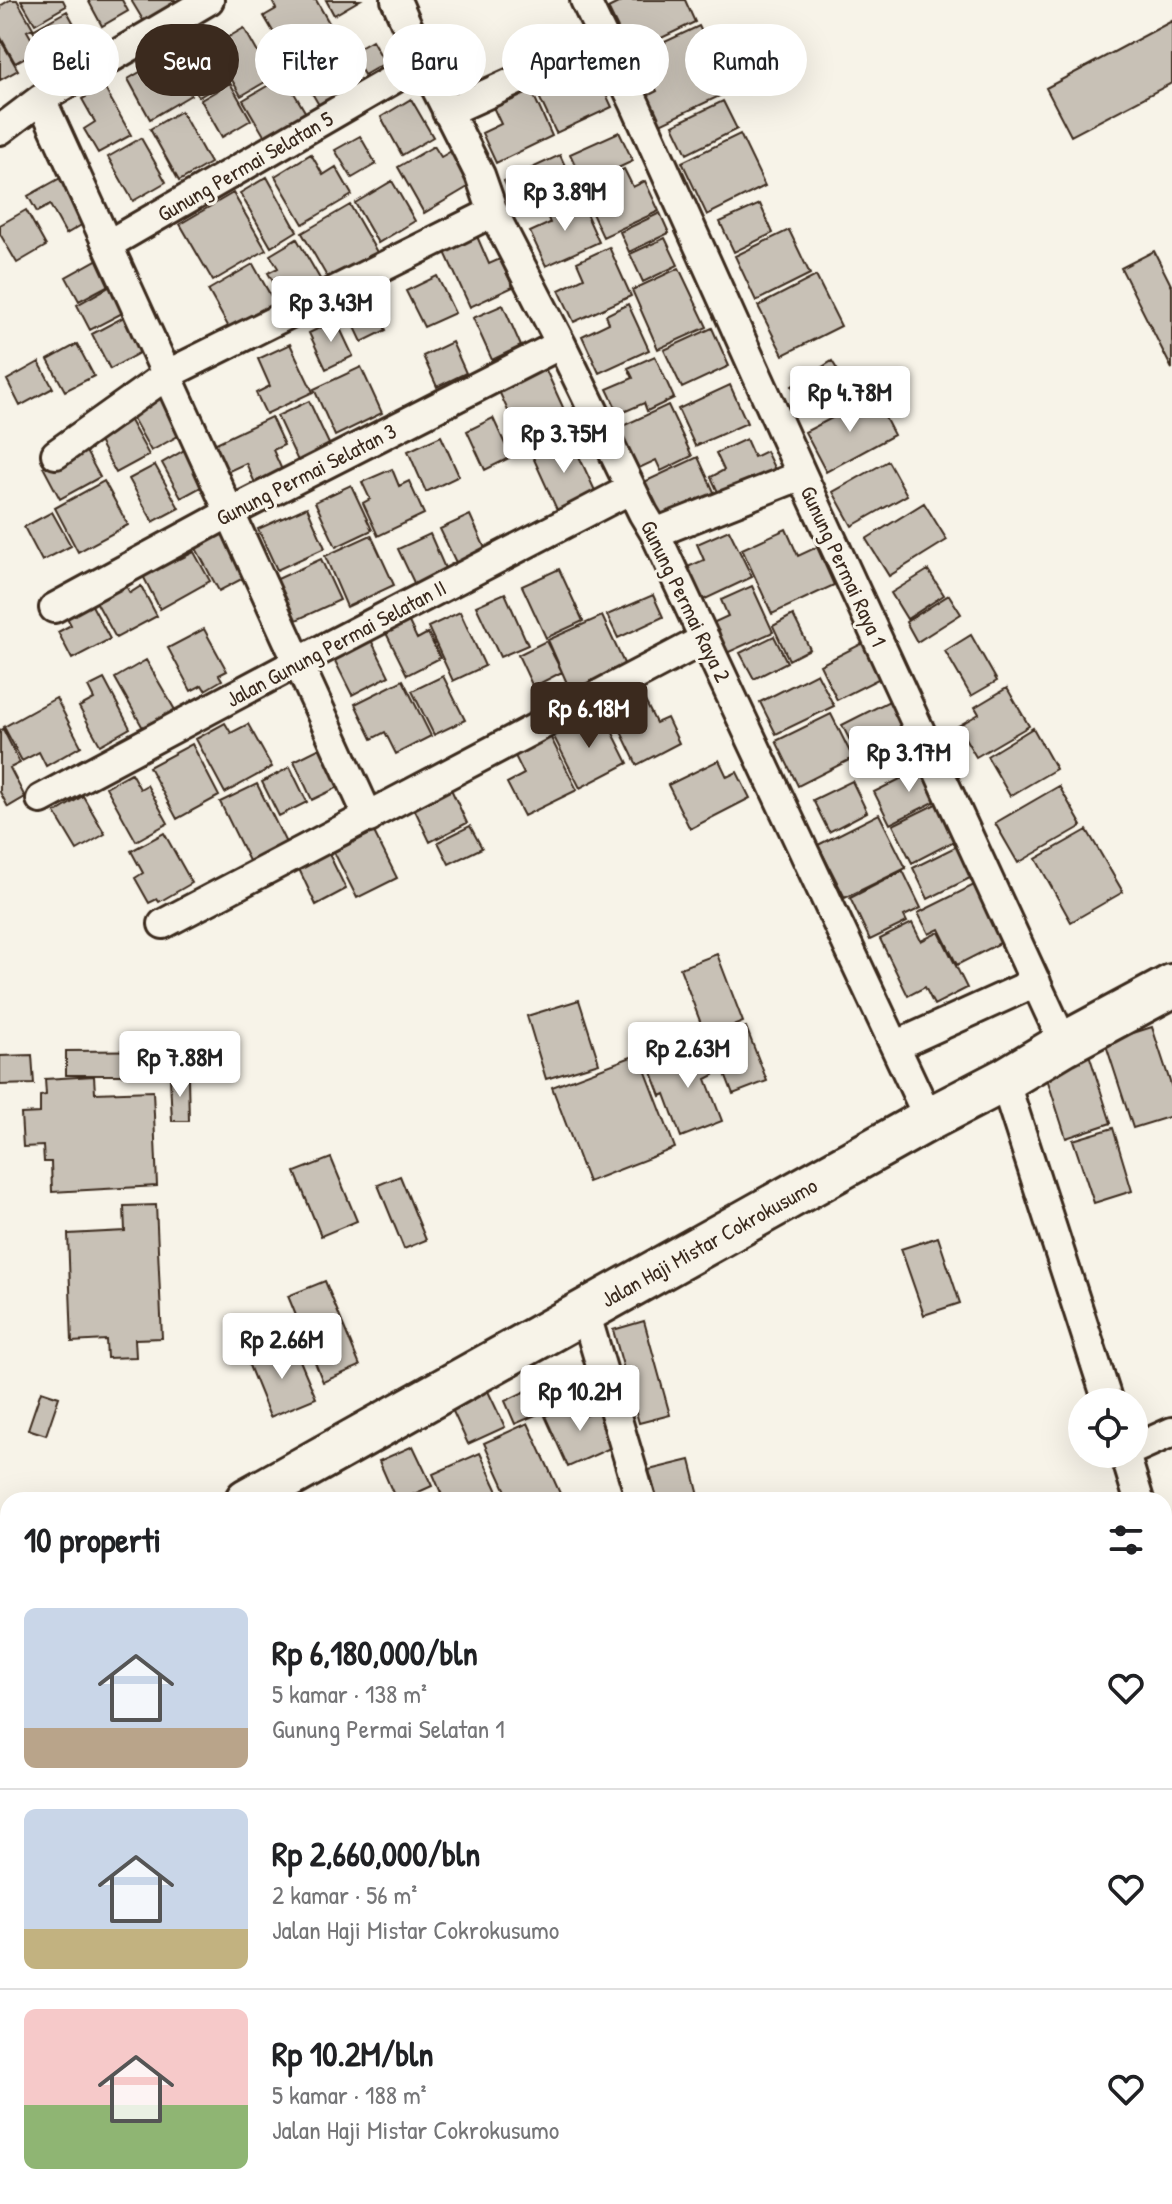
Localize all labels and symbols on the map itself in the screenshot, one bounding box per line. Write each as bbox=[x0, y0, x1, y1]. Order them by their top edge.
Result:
street label: Gunung Permai Selatan 5 bbox=[152, 103, 338, 229]
pin: Rp 3.89M bbox=[482, 165, 648, 233]
pin: Rp 3.43M bbox=[248, 276, 414, 344]
pin: Rp 4.78M bbox=[767, 366, 933, 434]
pin: Rp 3.75M bbox=[481, 407, 647, 475]
street label: Gunung Permai Selatan 3 bbox=[211, 415, 401, 532]
street label: Gunung Permai Raya 1 bbox=[794, 481, 894, 651]
street label: Gunung Permai Raya 2 bbox=[634, 515, 738, 687]
street label: Jalan Gunung Permai Selatan II bbox=[221, 572, 451, 714]
pin: Rp 6.18M bbox=[506, 682, 672, 750]
pin: Rp 3.17M bbox=[826, 726, 992, 794]
pin: Rp 2.63M bbox=[605, 1022, 771, 1090]
pin: Rp 7.88M bbox=[97, 1031, 263, 1099]
street label: Jalan Haji Mistar Cokrokusumo bbox=[595, 1170, 823, 1314]
pin: Rp 2.66M bbox=[199, 1313, 365, 1381]
pin: Rp 10.2M bbox=[497, 1365, 663, 1433]

